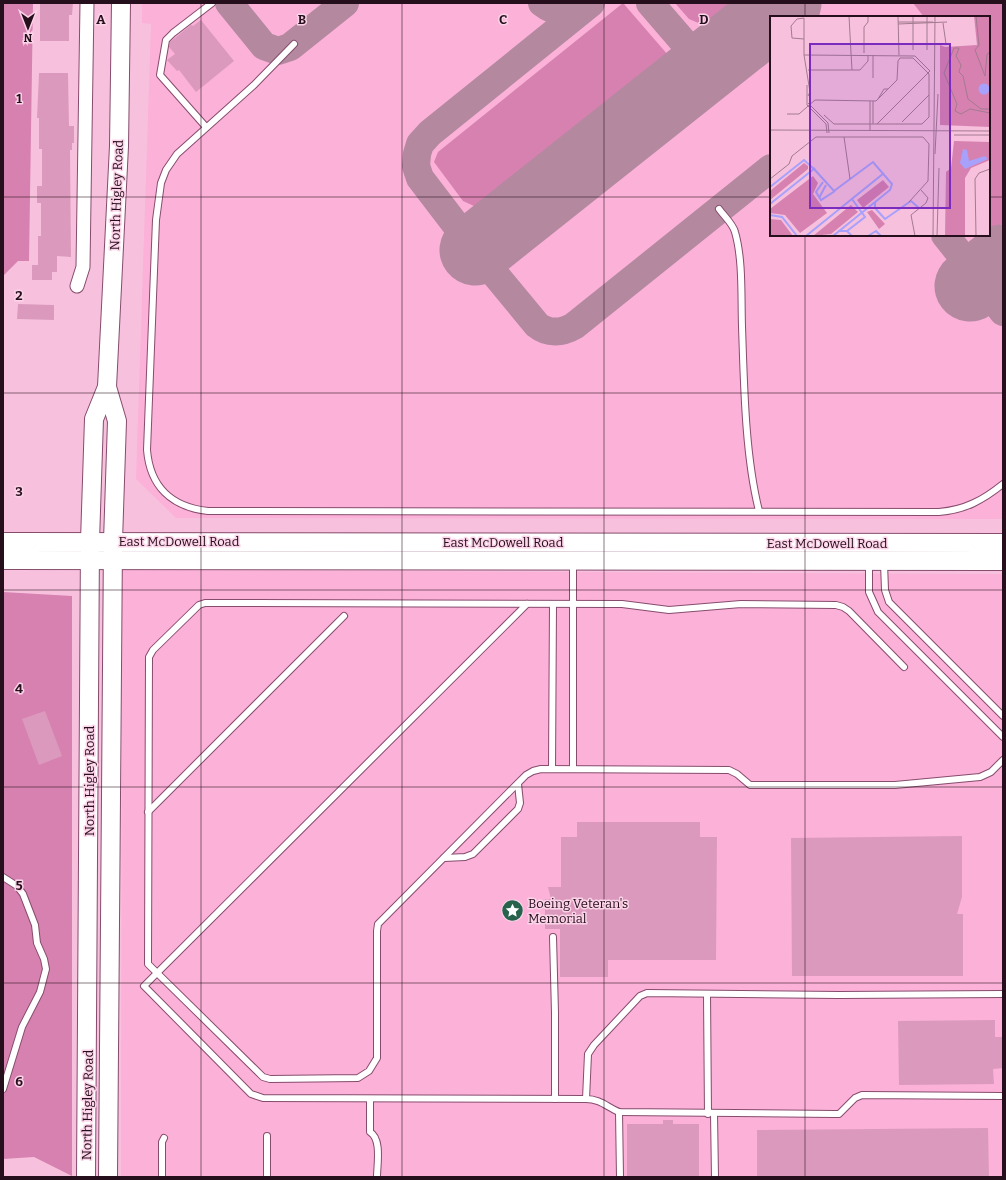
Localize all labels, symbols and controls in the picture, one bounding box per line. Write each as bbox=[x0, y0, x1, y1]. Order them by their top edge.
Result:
north arrow bbox=[8, 8, 48, 48]
text: A bbox=[96, 12, 106, 27]
text: B bbox=[298, 12, 306, 27]
text: C bbox=[499, 12, 507, 27]
text: D bbox=[699, 12, 709, 27]
inset map bbox=[770, 16, 990, 236]
text: N bbox=[23, 31, 32, 44]
text: 1 bbox=[16, 91, 22, 106]
street label: North Higley Road bbox=[107, 139, 126, 250]
text: 2 bbox=[15, 288, 23, 303]
text: 3 bbox=[15, 484, 23, 499]
street label: East McDowell Road bbox=[119, 534, 240, 549]
street label: East McDowell Road bbox=[443, 535, 564, 550]
street label: East McDowell Road bbox=[767, 536, 888, 551]
text: 4 bbox=[15, 681, 23, 696]
street label: North Higley Road bbox=[82, 725, 97, 836]
text: 5 bbox=[15, 878, 23, 893]
place label: Boeing Veteran's Memorial bbox=[528, 896, 628, 926]
place icon: Boeing Veteran's Memorial bbox=[499, 897, 525, 923]
street label: North Higley Road bbox=[79, 1049, 96, 1160]
text: 6 bbox=[15, 1074, 23, 1089]

